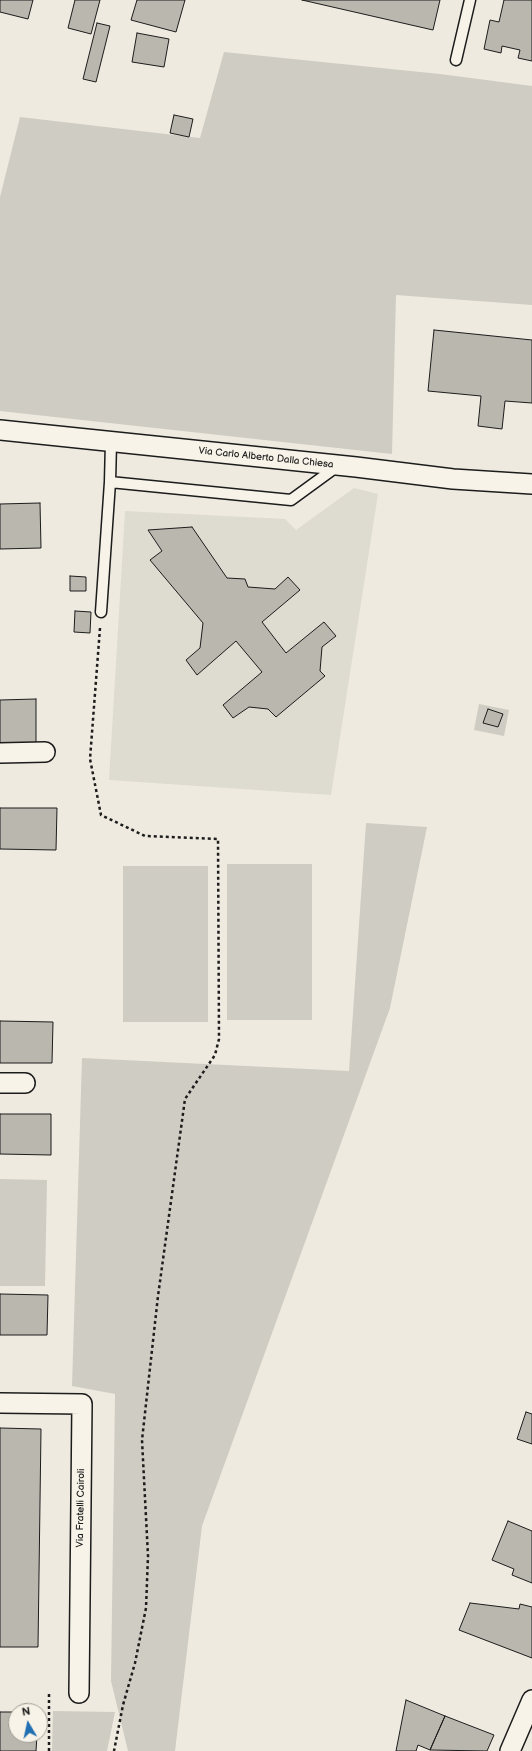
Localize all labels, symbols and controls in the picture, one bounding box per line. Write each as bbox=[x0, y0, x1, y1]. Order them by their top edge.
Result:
street label: Via Carlo Alberto Dalla Chiesa bbox=[198, 445, 334, 471]
street label: Via Fratelli Cairoli bbox=[74, 1468, 88, 1548]
north arrow bbox=[8, 1703, 48, 1743]
text: N bbox=[21, 1705, 31, 1719]

